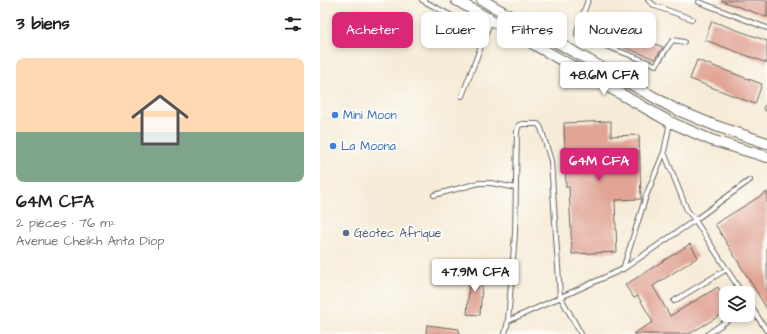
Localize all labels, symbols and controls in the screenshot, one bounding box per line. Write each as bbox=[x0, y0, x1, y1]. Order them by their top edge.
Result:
text: 3 biens bbox=[16, 12, 70, 36]
chip: Acheter bbox=[332, 12, 413, 48]
chip: Louer bbox=[421, 12, 489, 48]
chip: Filtres bbox=[497, 12, 567, 48]
chip: Nouveau bbox=[575, 12, 656, 48]
icon: filters bbox=[282, 13, 304, 35]
pin: 48.6M CFA bbox=[558, 62, 650, 96]
text: 48.6M CFA bbox=[569, 66, 639, 84]
icon: home bbox=[124, 84, 196, 156]
place label: Mini Moon bbox=[343, 107, 397, 124]
marker: Mini Moon bbox=[330, 110, 340, 120]
place label: La Moona bbox=[341, 138, 396, 155]
marker: La Moona bbox=[328, 141, 338, 151]
pin: 64M CFA bbox=[562, 148, 636, 182]
text: 64M CFA bbox=[569, 152, 629, 170]
text: 64M CFA bbox=[16, 190, 94, 214]
text: 2 pièces · 76 m² bbox=[16, 214, 115, 232]
place label: Géotec Afrique bbox=[354, 225, 442, 242]
marker: Géotec Afrique bbox=[341, 228, 351, 238]
text: Avenue Cheikh Anta Diop bbox=[16, 232, 165, 250]
pin: 47.9M CFA bbox=[429, 259, 521, 293]
text: 47.9M CFA bbox=[441, 263, 509, 281]
map controls bbox=[719, 286, 755, 322]
button: layers bbox=[719, 286, 755, 322]

